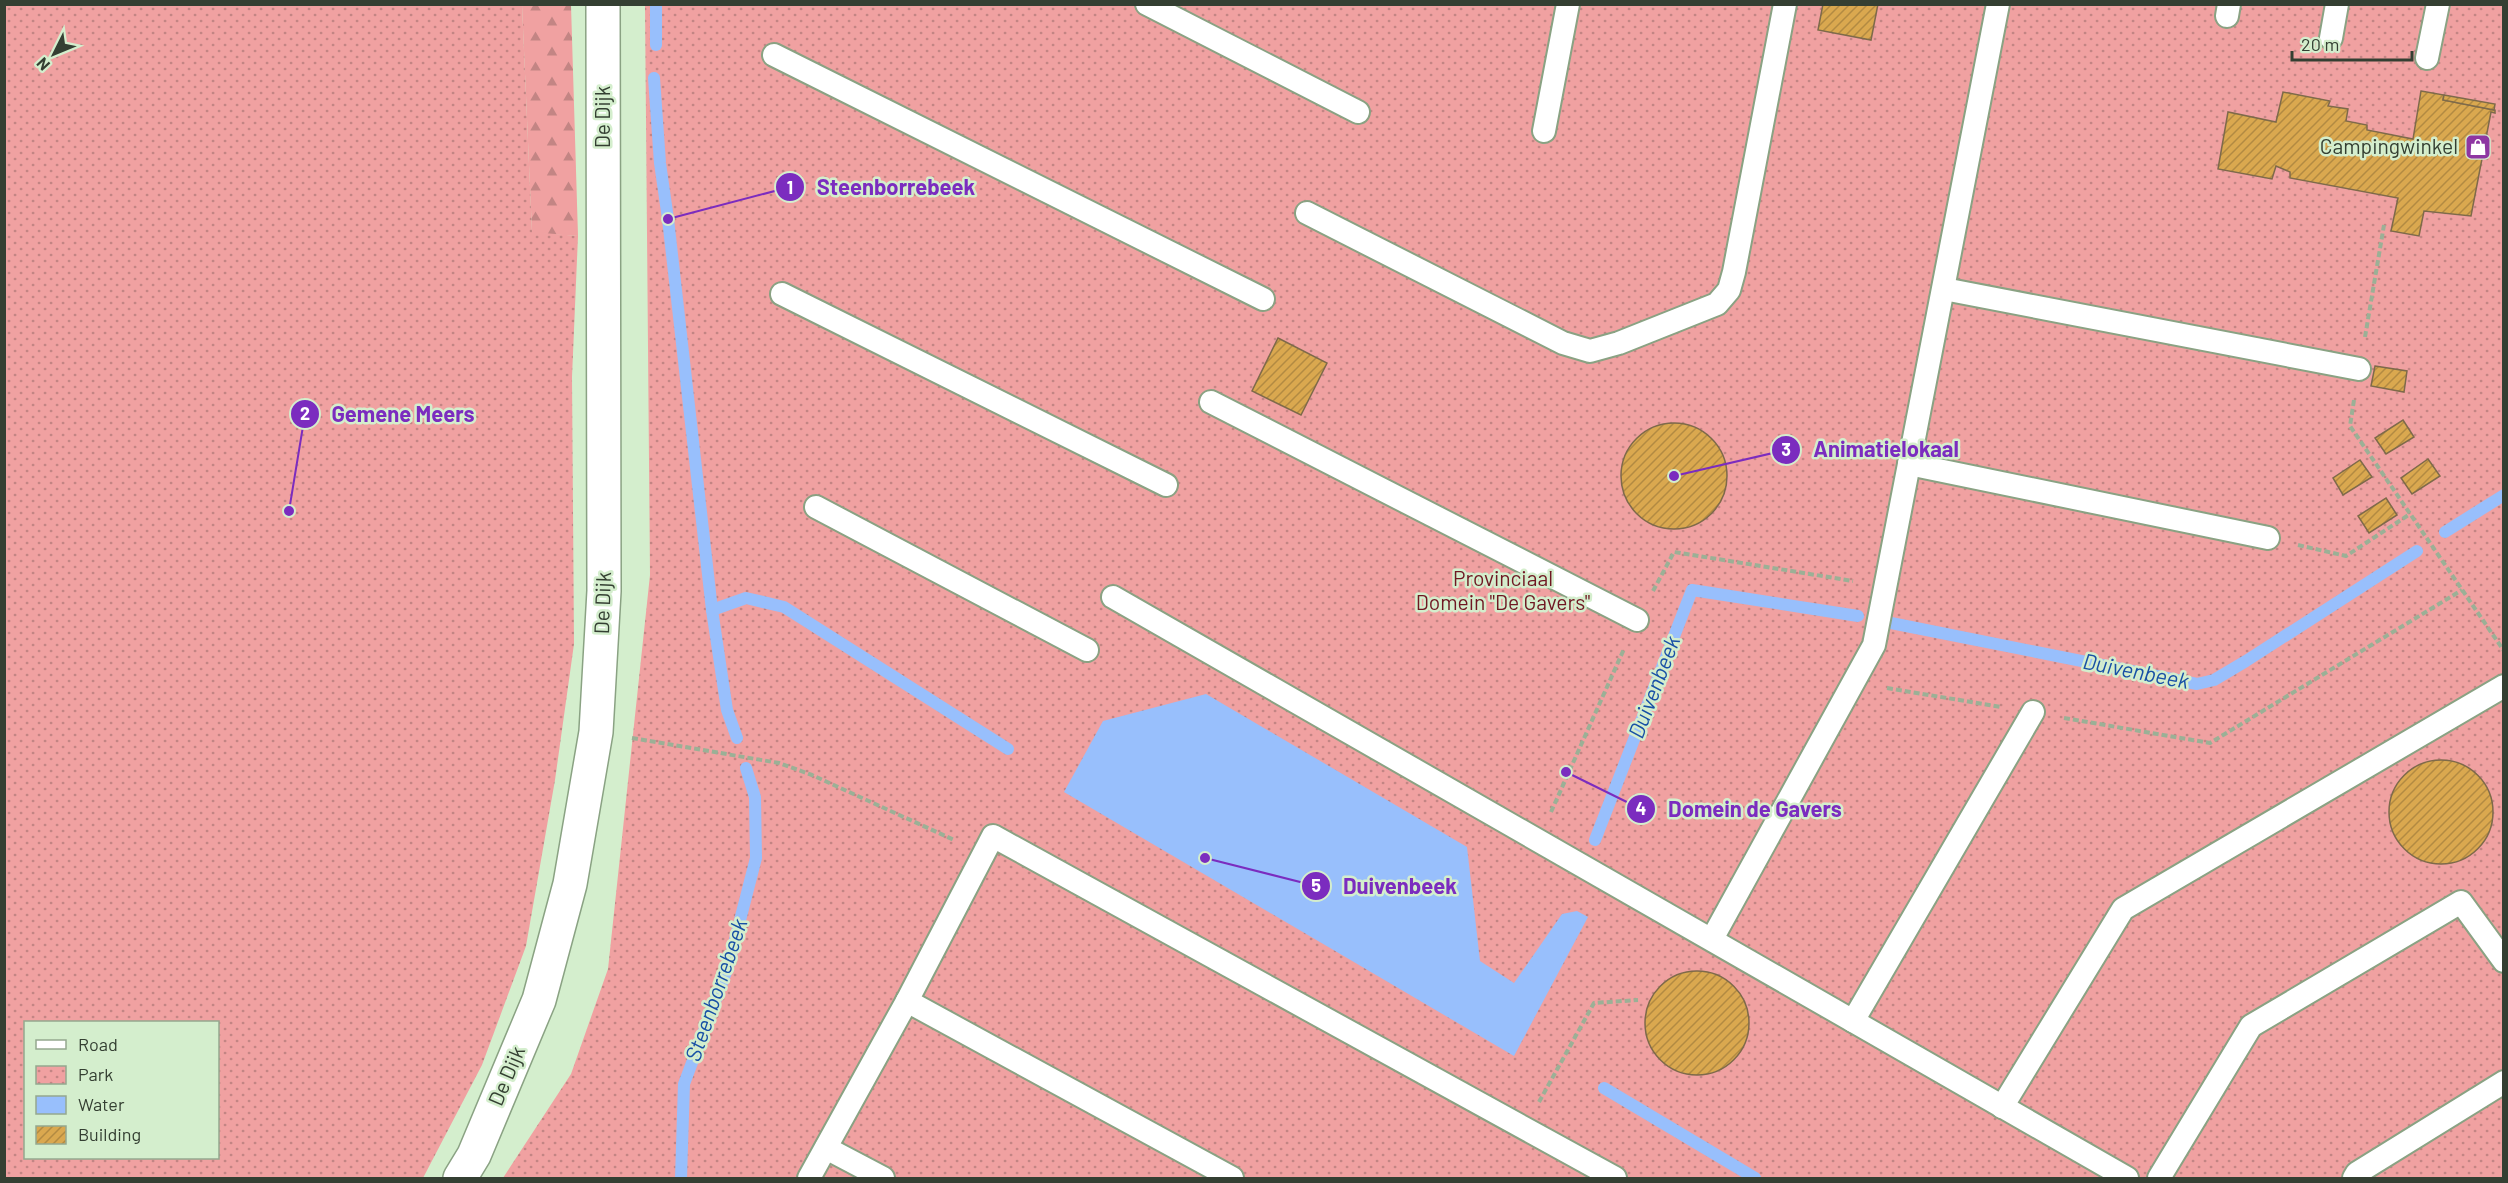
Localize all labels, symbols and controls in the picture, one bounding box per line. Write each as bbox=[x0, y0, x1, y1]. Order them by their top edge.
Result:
north arrow bbox=[24, 24, 84, 84]
scale bar bbox=[2292, 24, 2412, 62]
text: 20 m bbox=[2301, 33, 2339, 55]
text: N bbox=[32, 54, 53, 75]
street label: De Dijk bbox=[589, 86, 614, 148]
shop icon: Campingwinkel bbox=[2463, 132, 2493, 162]
place label: Campingwinkel bbox=[2320, 133, 2458, 158]
callout: Steenborrebeek bbox=[775, 167, 987, 207]
text: Steenborrebeek bbox=[817, 173, 976, 199]
text: 1 bbox=[787, 176, 793, 198]
callout: Gemene Meers bbox=[290, 394, 487, 434]
text: Gemene Meers bbox=[331, 400, 475, 426]
text: 2 bbox=[300, 402, 310, 424]
callout: Animatielokaal bbox=[1771, 430, 1971, 470]
text: Animatielokaal bbox=[1813, 435, 1959, 461]
text: 3 bbox=[1781, 438, 1791, 460]
park label: Provinciaal Domein "De Gavers" bbox=[1416, 565, 1590, 614]
street label: De Dijk bbox=[588, 571, 615, 635]
water label: Duivenbeek bbox=[1622, 632, 1685, 741]
water label: Duivenbeek bbox=[2081, 647, 2192, 693]
callout: Domein de Gavers bbox=[1626, 789, 1854, 829]
text: Domein de Gavers bbox=[1668, 795, 1842, 821]
text: 4 bbox=[1636, 797, 1647, 819]
callout: Duivenbeek bbox=[1301, 866, 1469, 906]
text: Duivenbeek bbox=[1343, 872, 1457, 898]
text: 5 bbox=[1311, 874, 1321, 896]
water label: Steenborrebeek bbox=[679, 915, 752, 1064]
legend bbox=[24, 1021, 219, 1159]
text: Road bbox=[78, 1033, 118, 1055]
street label: De Dijk bbox=[482, 1042, 529, 1109]
text: Park bbox=[78, 1063, 113, 1085]
text: Water bbox=[78, 1093, 125, 1115]
text: Building bbox=[78, 1123, 141, 1145]

